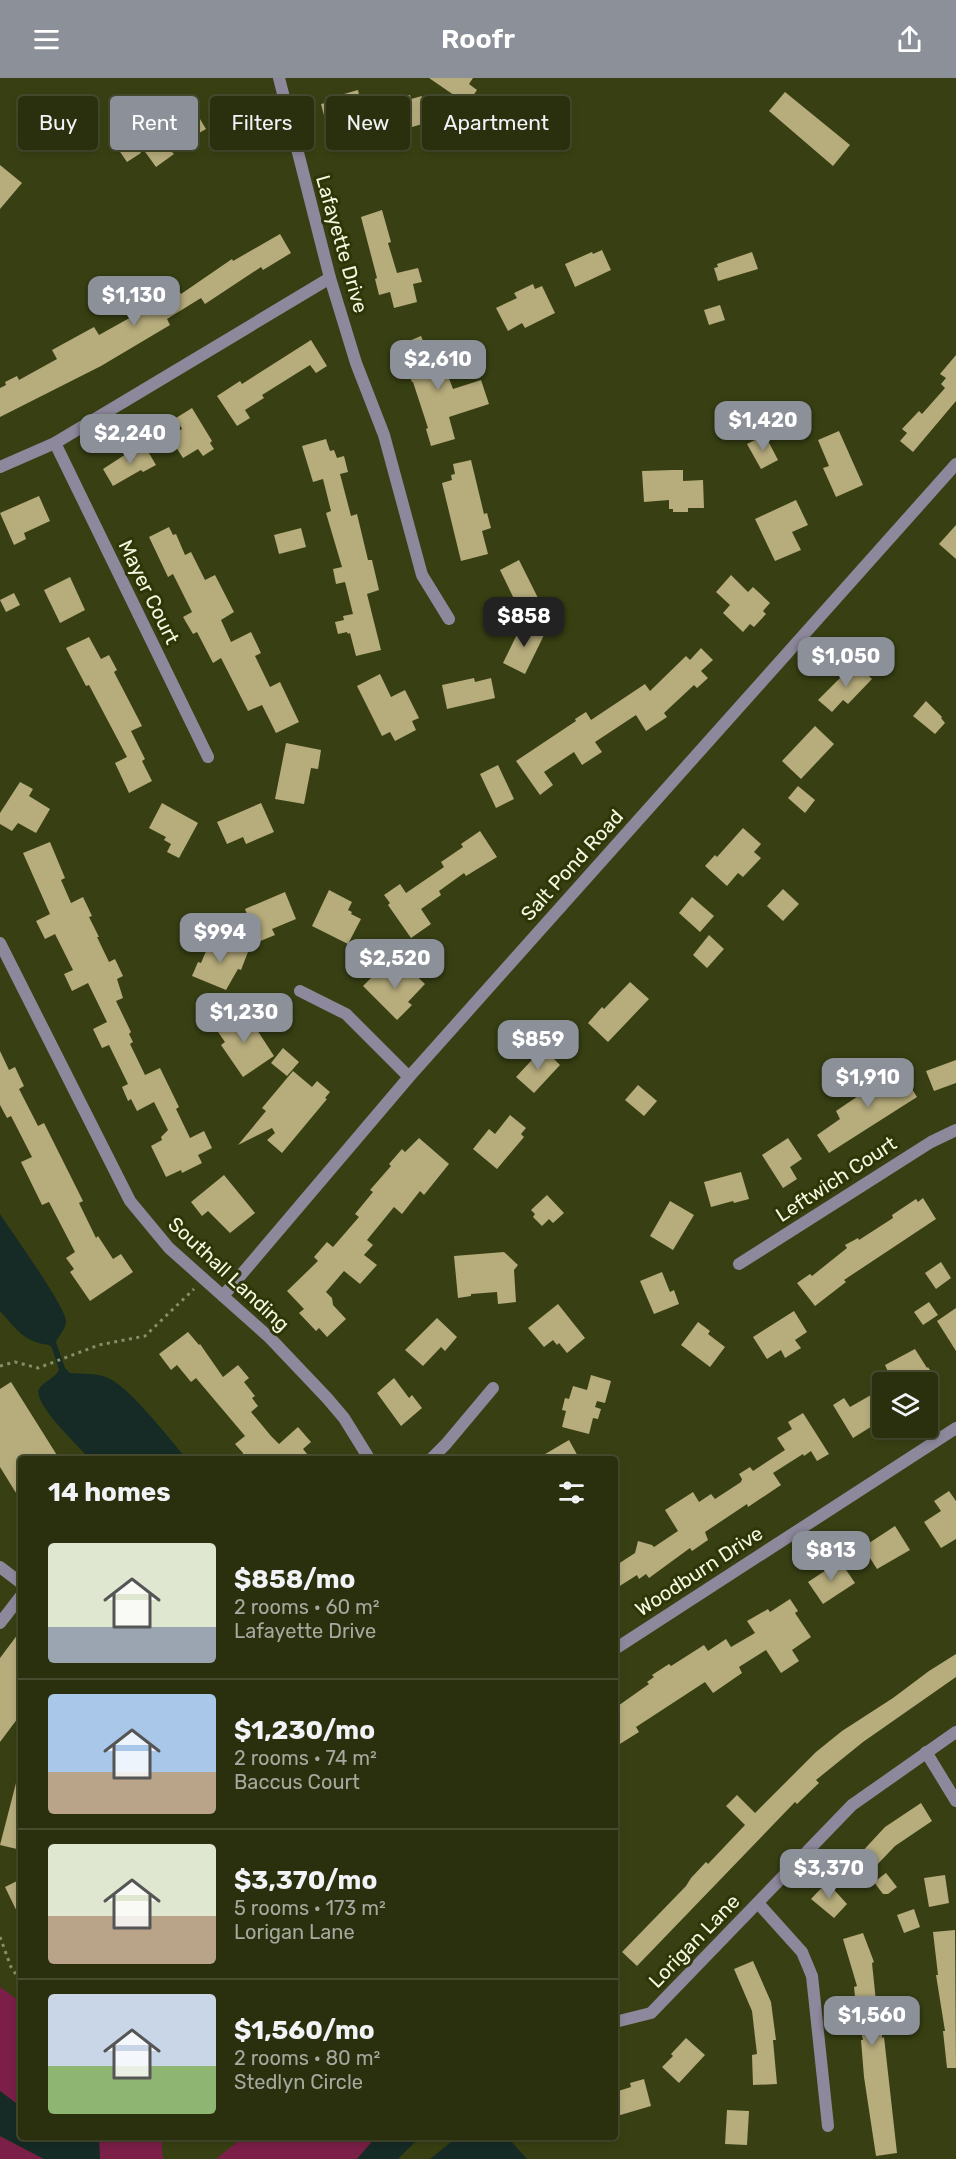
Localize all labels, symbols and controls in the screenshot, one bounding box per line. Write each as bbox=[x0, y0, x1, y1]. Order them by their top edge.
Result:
icon: menu bbox=[30, 23, 63, 56]
text: Roofr bbox=[441, 23, 515, 55]
icon: share bbox=[893, 23, 926, 56]
chip: Buy bbox=[18, 96, 98, 150]
chip: Rent bbox=[110, 96, 198, 150]
chip: Filters bbox=[210, 96, 314, 150]
chip: New bbox=[326, 96, 410, 150]
chip: Apartment bbox=[422, 96, 570, 150]
street label: Lafayette Drive bbox=[311, 172, 373, 316]
pin: $1,130 bbox=[85, 276, 183, 327]
text: $1,130 bbox=[102, 283, 166, 307]
pin: $2,610 bbox=[389, 340, 487, 391]
text: $2,610 bbox=[404, 347, 472, 371]
pin: $1,420 bbox=[714, 401, 812, 452]
text: $1,420 bbox=[729, 408, 797, 432]
pin: $2,240 bbox=[81, 414, 179, 465]
text: $2,240 bbox=[94, 421, 166, 445]
street label: Mayer Court bbox=[113, 536, 185, 648]
pin: $858 bbox=[488, 597, 560, 648]
text: $858 bbox=[497, 604, 551, 628]
pin: $1,050 bbox=[797, 637, 895, 688]
text: $1,050 bbox=[812, 644, 880, 668]
street label: Salt Pond Road bbox=[516, 804, 628, 926]
pin: $994 bbox=[184, 913, 256, 964]
text: $994 bbox=[194, 920, 246, 944]
pin: $2,520 bbox=[346, 939, 444, 990]
text: $2,520 bbox=[359, 946, 431, 970]
pin: $1,230 bbox=[195, 993, 293, 1044]
text: $1,230 bbox=[210, 1000, 278, 1024]
pin: $859 bbox=[502, 1020, 574, 1071]
text: $859 bbox=[512, 1027, 564, 1051]
pin: $1,910 bbox=[819, 1058, 917, 1109]
text: $1,910 bbox=[836, 1065, 900, 1089]
street label: Leftwich Court bbox=[771, 1131, 901, 1227]
street label: Southall Landing bbox=[163, 1212, 295, 1336]
map controls bbox=[872, 1372, 938, 1438]
button: layers bbox=[872, 1372, 938, 1438]
icon: filters bbox=[555, 1476, 588, 1509]
text: 14 homes bbox=[48, 1477, 171, 1508]
street label: Woodburn Drive bbox=[631, 1521, 767, 1621]
pin: $813 bbox=[795, 1531, 867, 1582]
text: $813 bbox=[806, 1538, 856, 1562]
text: $858/mo bbox=[234, 1564, 356, 1595]
icon: home bbox=[96, 1567, 168, 1639]
text: 2 rooms · 60 m² bbox=[234, 1595, 380, 1619]
text: Lafayette Drive bbox=[234, 1619, 376, 1643]
text: $1,230/mo bbox=[234, 1715, 375, 1746]
icon: home bbox=[96, 1718, 168, 1790]
text: 2 rooms · 74 m² bbox=[234, 1746, 377, 1770]
text: Baccus Court bbox=[234, 1770, 360, 1794]
pin: $3,370 bbox=[780, 1849, 878, 1900]
text: $3,370 bbox=[794, 1856, 864, 1880]
text: $3,370/mo bbox=[234, 1865, 377, 1896]
icon: home bbox=[96, 1868, 168, 1940]
street label: Lorigan Lane bbox=[643, 1889, 745, 1993]
text: 5 rooms · 173 m² bbox=[234, 1896, 386, 1920]
text: Lorigan Lane bbox=[234, 1920, 355, 1944]
pin: $1,560 bbox=[823, 1996, 921, 2047]
text: $1,560 bbox=[838, 2003, 906, 2027]
text: $1,560/mo bbox=[234, 2015, 375, 2046]
icon: home bbox=[96, 2018, 168, 2090]
text: 2 rooms · 80 m² bbox=[234, 2046, 380, 2070]
text: Stedlyn Circle bbox=[234, 2070, 363, 2094]

